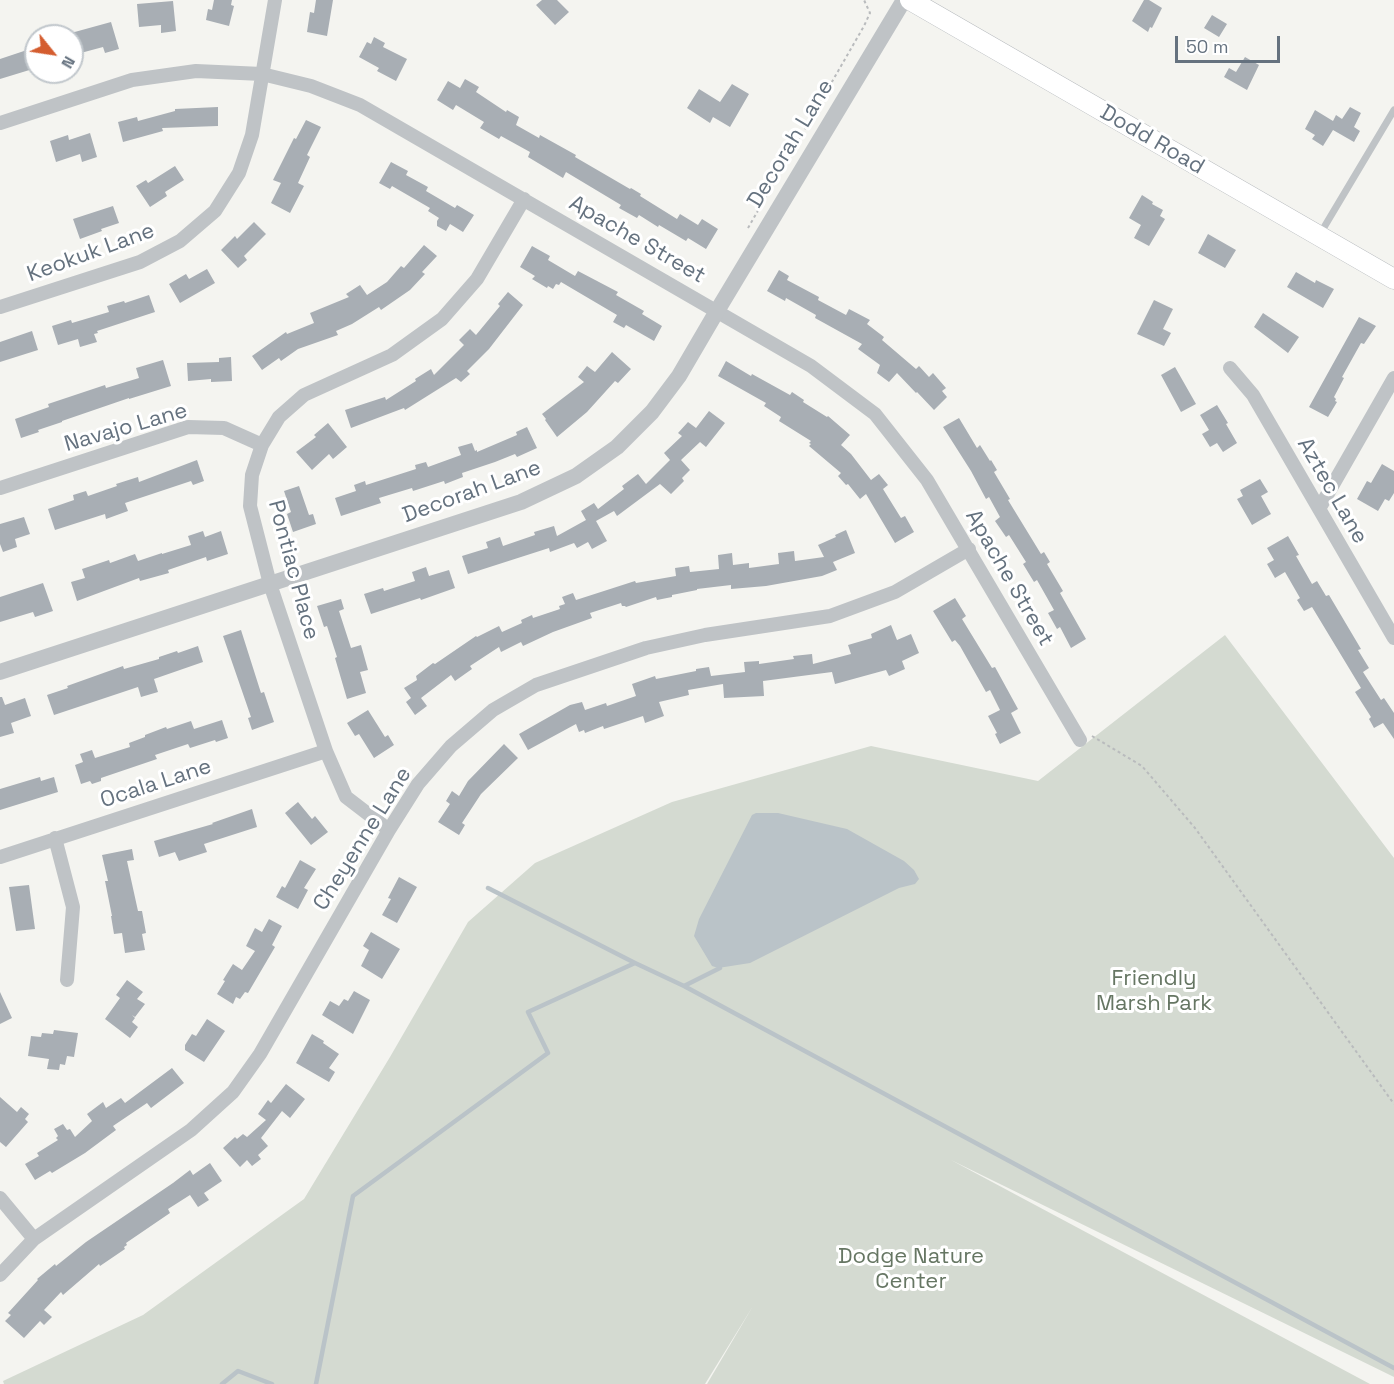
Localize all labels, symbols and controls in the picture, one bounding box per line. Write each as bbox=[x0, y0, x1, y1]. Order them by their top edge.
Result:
north arrow bbox=[24, 24, 84, 84]
scale bar bbox=[1178, 24, 1283, 62]
text: 50 m bbox=[1186, 35, 1228, 58]
text: N bbox=[57, 52, 80, 72]
street label: Decorah Lane bbox=[742, 75, 840, 213]
street label: Dodd Road bbox=[1095, 100, 1209, 180]
street label: Apache Street bbox=[564, 190, 710, 290]
street label: Keokuk Lane bbox=[24, 218, 158, 288]
street label: Navajo Lane bbox=[61, 398, 191, 458]
street label: Aztec Lane bbox=[1291, 433, 1373, 549]
street label: Decorah Lane bbox=[399, 455, 545, 529]
street label: Pontiac Place bbox=[262, 497, 324, 643]
street label: Apache Street bbox=[959, 505, 1059, 651]
street label: Ocala Lane bbox=[97, 754, 215, 814]
street label: Cheyenne Lane bbox=[308, 762, 418, 916]
park label: Friendly Marsh Park bbox=[1096, 966, 1212, 1017]
park label: Dodge Nature Center bbox=[838, 1244, 984, 1296]

